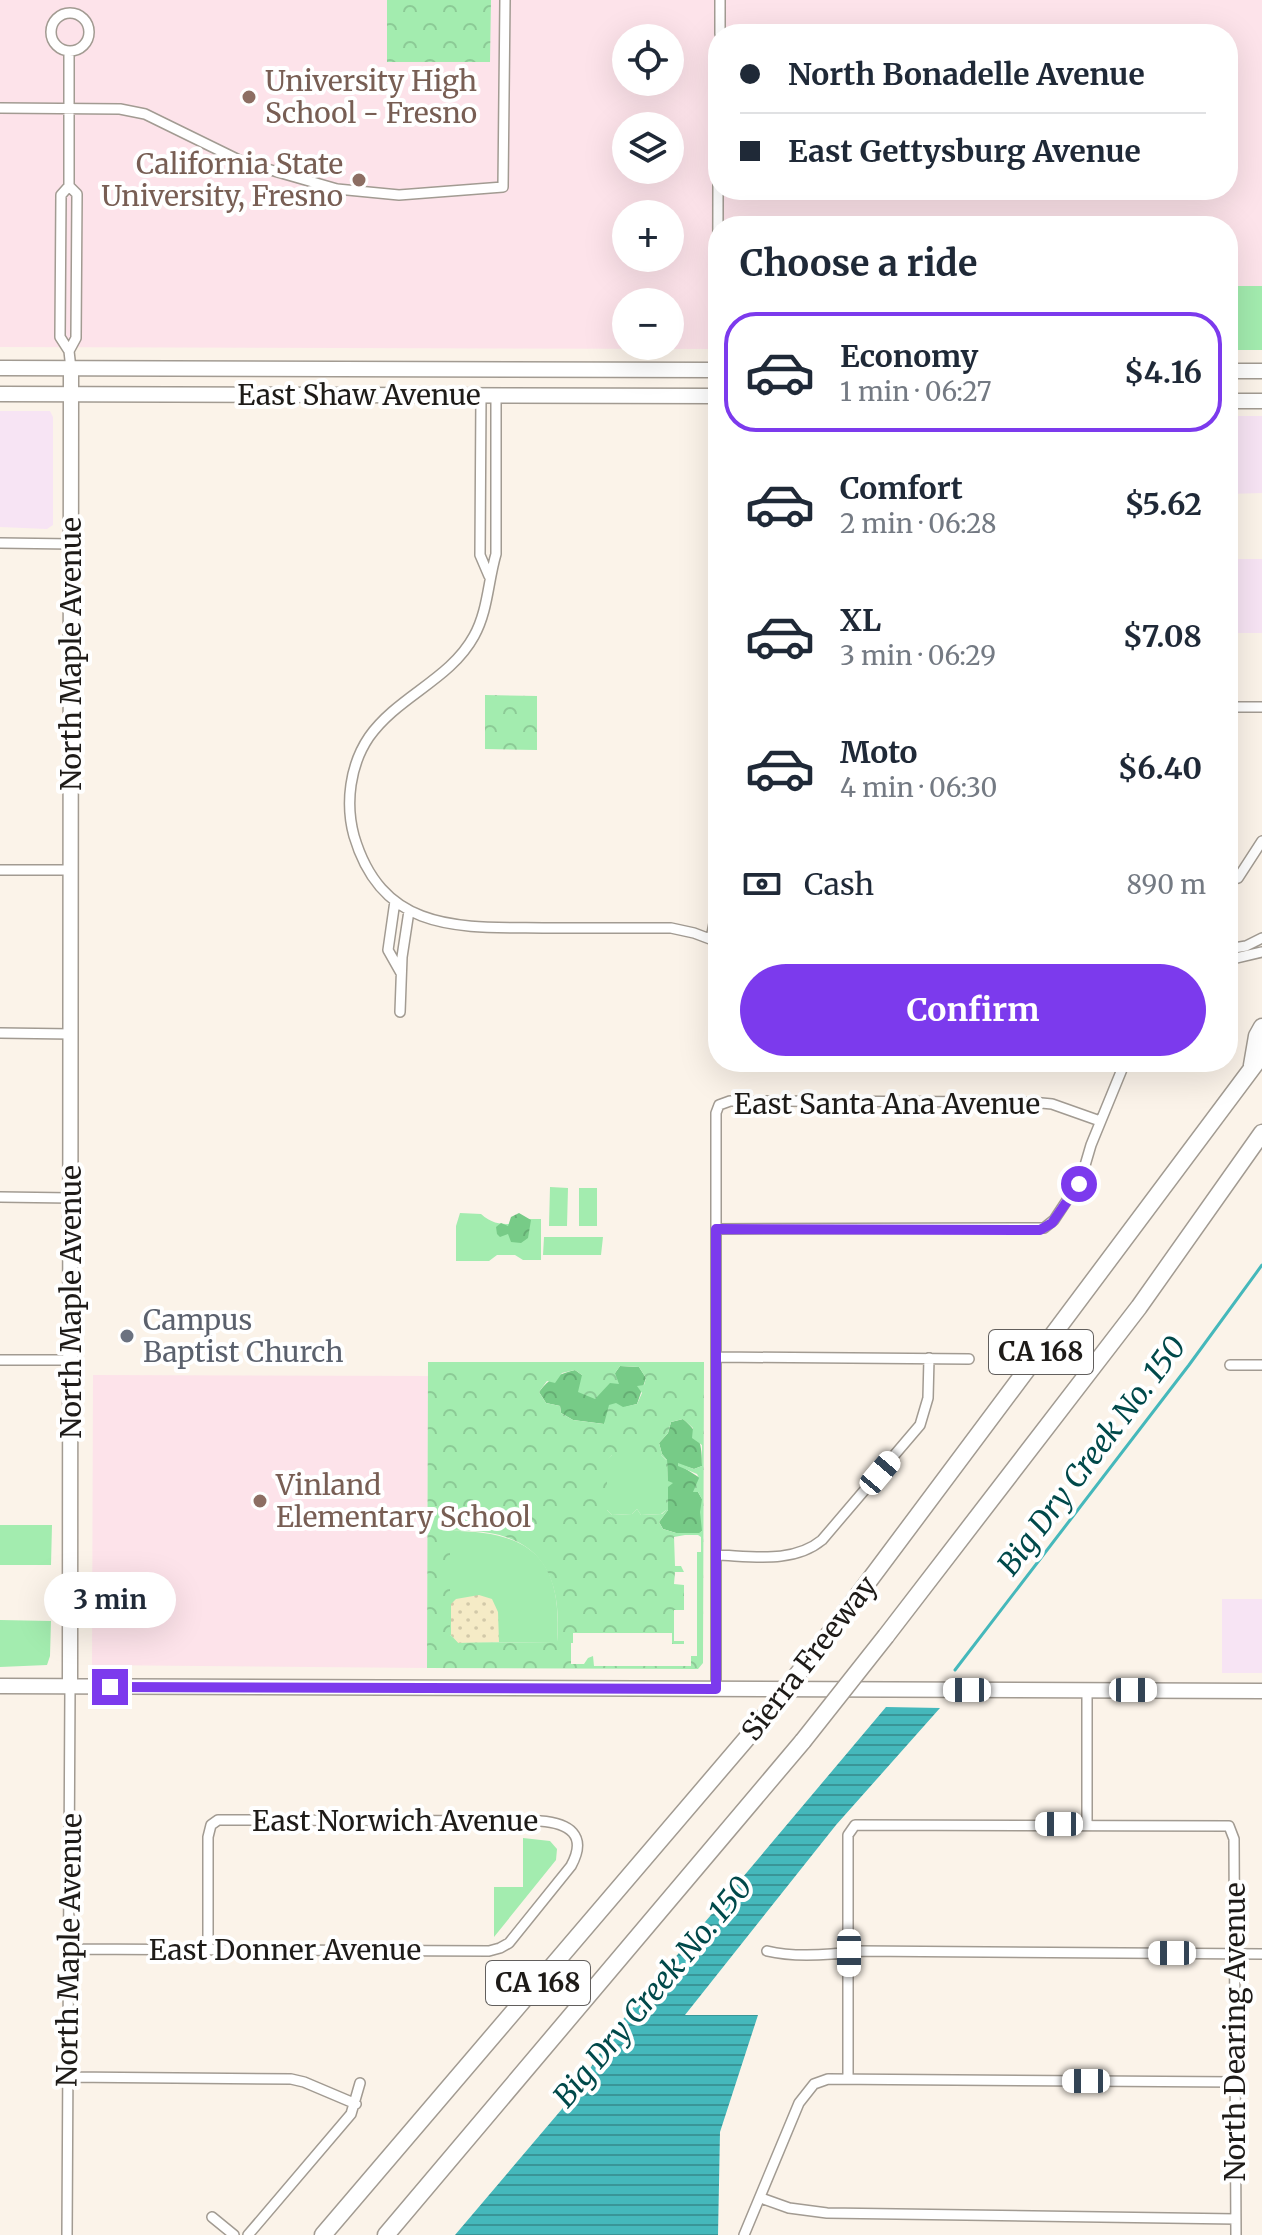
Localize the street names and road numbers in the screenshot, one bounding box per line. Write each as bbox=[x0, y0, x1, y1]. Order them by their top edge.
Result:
street label: East Shaw Avenue bbox=[237, 377, 481, 413]
street label: North Maple Avenue bbox=[53, 517, 89, 791]
street label: East Santa Ana Avenue bbox=[734, 1086, 1040, 1122]
street label: North Maple Avenue bbox=[53, 1165, 89, 1439]
road number: CA 168 bbox=[989, 1330, 1093, 1374]
street label: Sierra Freeway bbox=[734, 1568, 885, 1748]
street label: East Norwich Avenue bbox=[252, 1803, 538, 1839]
street label: North Maple Avenue bbox=[49, 1813, 89, 2087]
street label: North Dearing Avenue bbox=[1217, 1882, 1253, 2182]
street label: East Donner Avenue bbox=[149, 1932, 421, 1968]
road number: CA 168 bbox=[486, 1961, 590, 2005]

